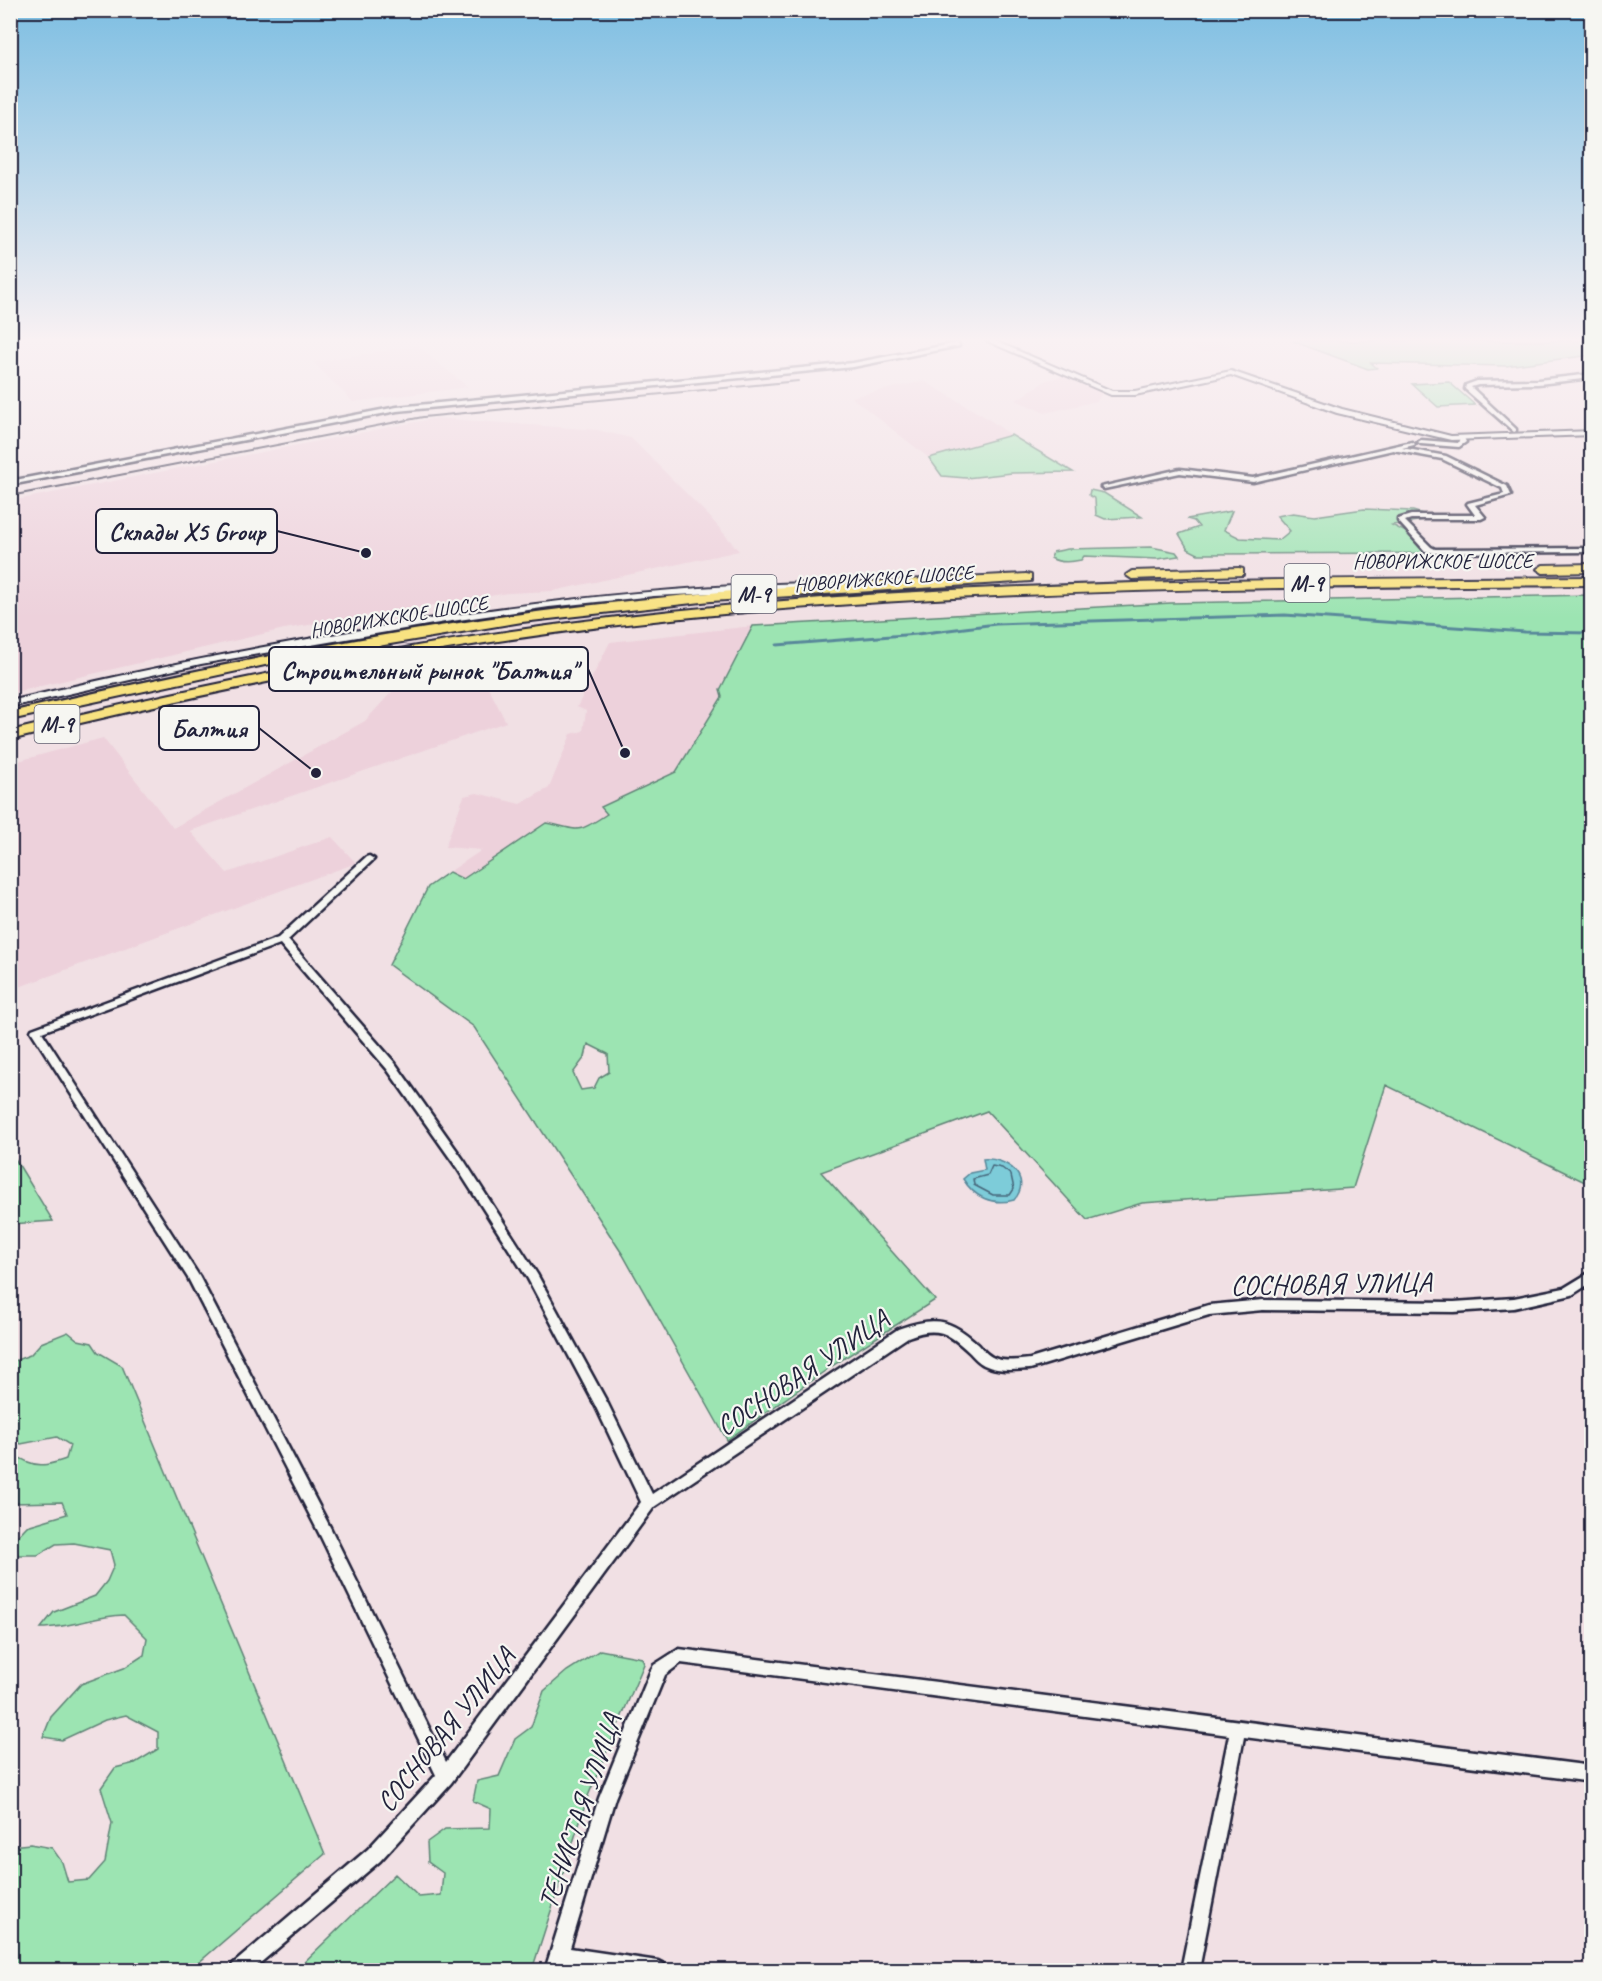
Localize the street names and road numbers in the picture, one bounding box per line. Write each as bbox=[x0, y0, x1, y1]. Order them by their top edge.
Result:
street label: НОВОРИЖСКОЕ ШОССЕ bbox=[1353, 549, 1535, 574]
street label: НОВОРИЖСКОЕ ШОССЕ bbox=[793, 560, 977, 597]
road number: М-9 bbox=[1284, 564, 1330, 602]
road number: М-9 bbox=[732, 575, 777, 613]
street label: НОВОРИЖСКОЕ ШОССЕ bbox=[308, 590, 492, 643]
road number: М-9 bbox=[34, 705, 80, 743]
street label: СОСНОВАЯ УЛИЦА bbox=[1230, 1264, 1434, 1303]
street label: СОСНОВАЯ УЛИЦА bbox=[709, 1301, 897, 1443]
street label: СОСНОВАЯ УЛИЦА bbox=[369, 1639, 523, 1818]
street label: ТЕНИСТАЯ УЛИЦА bbox=[530, 1707, 630, 1913]

